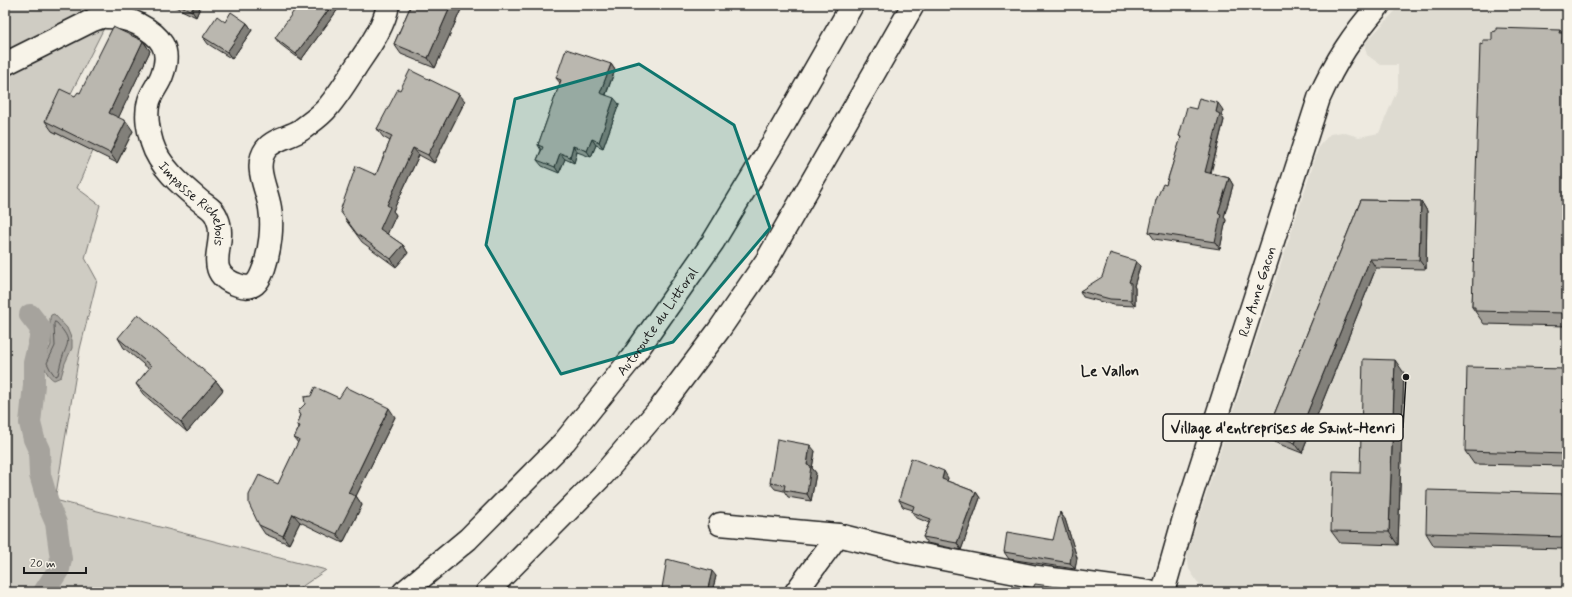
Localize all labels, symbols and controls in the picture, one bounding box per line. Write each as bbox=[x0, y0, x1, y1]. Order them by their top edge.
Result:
street label: Impasse Richebois bbox=[154, 158, 228, 247]
street label: Rue Anne Gacon bbox=[1235, 244, 1281, 339]
street label: Autoroute du Littoral bbox=[613, 264, 702, 380]
district label: Le Vallon bbox=[1081, 362, 1139, 382]
callout: Village d'entreprises de Saint-Henri bbox=[1163, 414, 1403, 441]
text: Village d'entreprises de Saint-Henri bbox=[1171, 419, 1395, 440]
scale bar bbox=[24, 549, 86, 575]
text: 20 m bbox=[30, 556, 56, 572]

